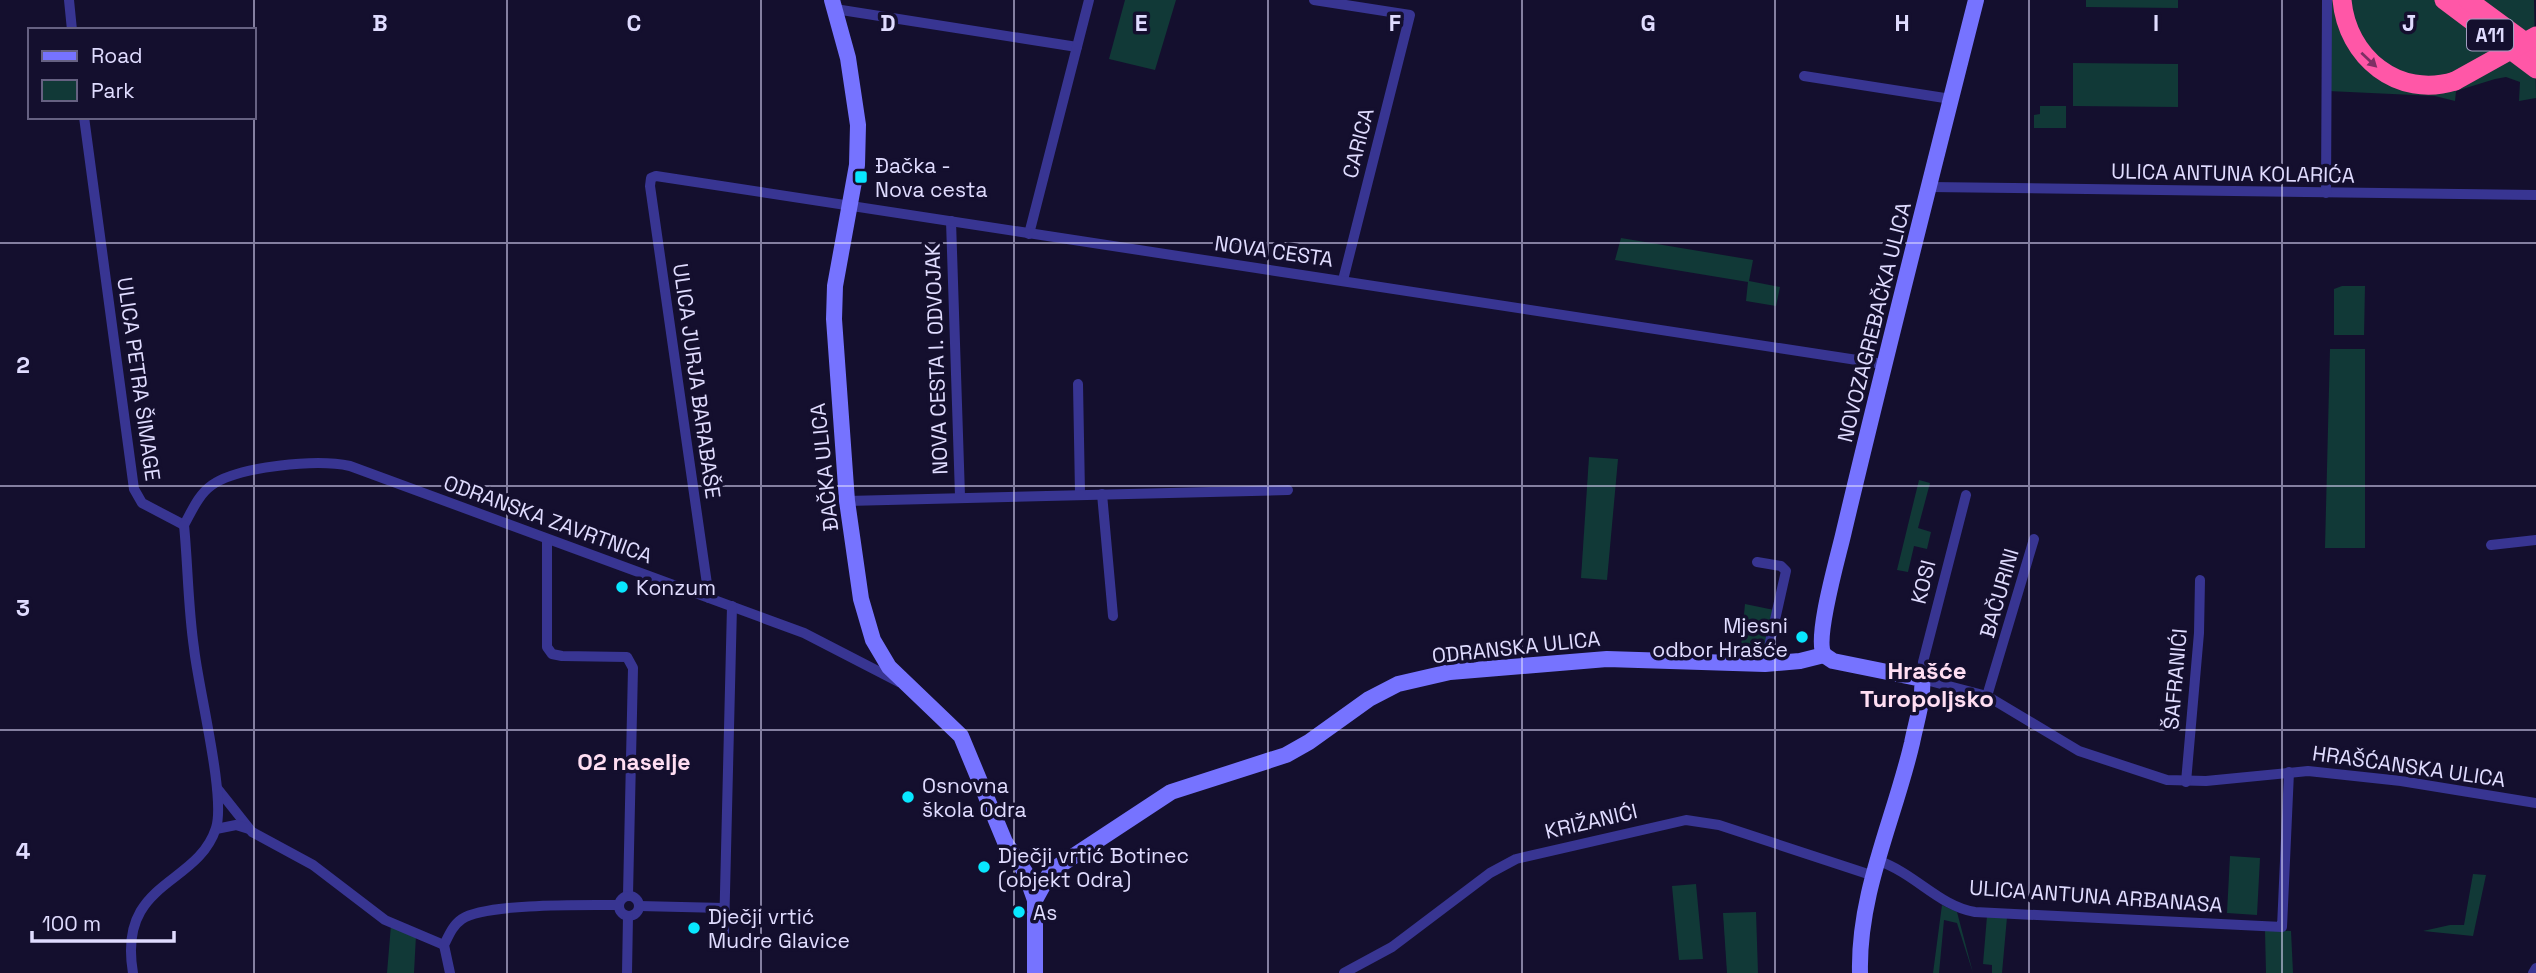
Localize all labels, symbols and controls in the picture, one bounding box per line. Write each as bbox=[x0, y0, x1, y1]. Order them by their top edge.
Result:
text: B bbox=[372, 8, 388, 38]
text: C bbox=[627, 8, 641, 38]
text: D bbox=[880, 8, 896, 38]
text: E bbox=[1135, 8, 1147, 38]
text: F bbox=[1389, 8, 1401, 38]
text: G bbox=[1640, 8, 1656, 38]
text: H bbox=[1894, 8, 1910, 38]
text: I bbox=[2153, 8, 2159, 38]
text: J bbox=[2402, 8, 2416, 38]
road number: A11 bbox=[2467, 20, 2513, 50]
legend bbox=[28, 28, 256, 119]
text: Road bbox=[91, 42, 143, 69]
one-way arrow bbox=[2360, 52, 2377, 68]
text: Park bbox=[91, 77, 135, 104]
street label: CARICA bbox=[1336, 105, 1380, 181]
place label: Đačka - Nova cesta bbox=[875, 152, 987, 203]
street label: ULICA ANTUNA KOLARIĆA bbox=[2111, 157, 2355, 189]
marker: Đačka - Nova cesta bbox=[853, 169, 869, 185]
street label: NOVOZAGREBAČKA ULICA bbox=[1831, 199, 1917, 445]
street label: NOVA CESTA bbox=[1213, 229, 1335, 273]
street label: NOVA CESTA I. ODVOJAK bbox=[918, 243, 954, 475]
street label: ULICA JURJA BARABAŠE bbox=[667, 262, 727, 500]
street label: ULICA PETRA ŠIMAGE bbox=[111, 275, 167, 483]
text: 2 bbox=[16, 350, 30, 380]
street label: ĐAČKA ULICA bbox=[804, 402, 844, 532]
street label: ODRANSKA ZAVRTNICA bbox=[440, 469, 656, 569]
street label: BAČURINI bbox=[1973, 545, 2025, 641]
street label: KOSI bbox=[1905, 557, 1941, 607]
place label: Konzum bbox=[636, 574, 716, 601]
marker: Konzum bbox=[614, 579, 630, 595]
text: 3 bbox=[16, 593, 30, 623]
place label: Mjesni odbor Hrašće bbox=[1652, 612, 1788, 663]
street label: ODRANSKA ULICA bbox=[1431, 625, 1601, 669]
street label: ŠAFRANIĆI bbox=[2157, 627, 2193, 731]
marker: Mjesni odbor Hrašće bbox=[1794, 629, 1810, 645]
district label: Hrašće Turopoljsko bbox=[1860, 655, 1994, 714]
street label: HRAŠĆANSKA ULICA bbox=[2311, 739, 2507, 793]
district label: O2 naselje bbox=[577, 747, 691, 777]
place label: Osnovna škola Odra bbox=[922, 772, 1027, 823]
marker: Osnovna škola Odra bbox=[900, 789, 916, 805]
street label: KRIŽANIĆI bbox=[1542, 797, 1640, 845]
text: 4 bbox=[16, 836, 31, 866]
place label: Dječji vrtić Botinec (objekt Odra) bbox=[998, 842, 1189, 893]
marker: Dječji vrtić Botinec (objekt Odra) bbox=[976, 859, 992, 875]
street label: ULICA ANTUNA ARBANASA bbox=[1968, 874, 2224, 918]
place label: As bbox=[1033, 899, 1057, 926]
scale bar bbox=[32, 900, 173, 944]
place label: Dječji vrtić Mudre Glavice bbox=[708, 903, 850, 954]
marker: As bbox=[1011, 904, 1027, 920]
text: 100 m bbox=[42, 910, 101, 937]
marker: Dječji vrtić Mudre Glavice bbox=[686, 920, 702, 936]

